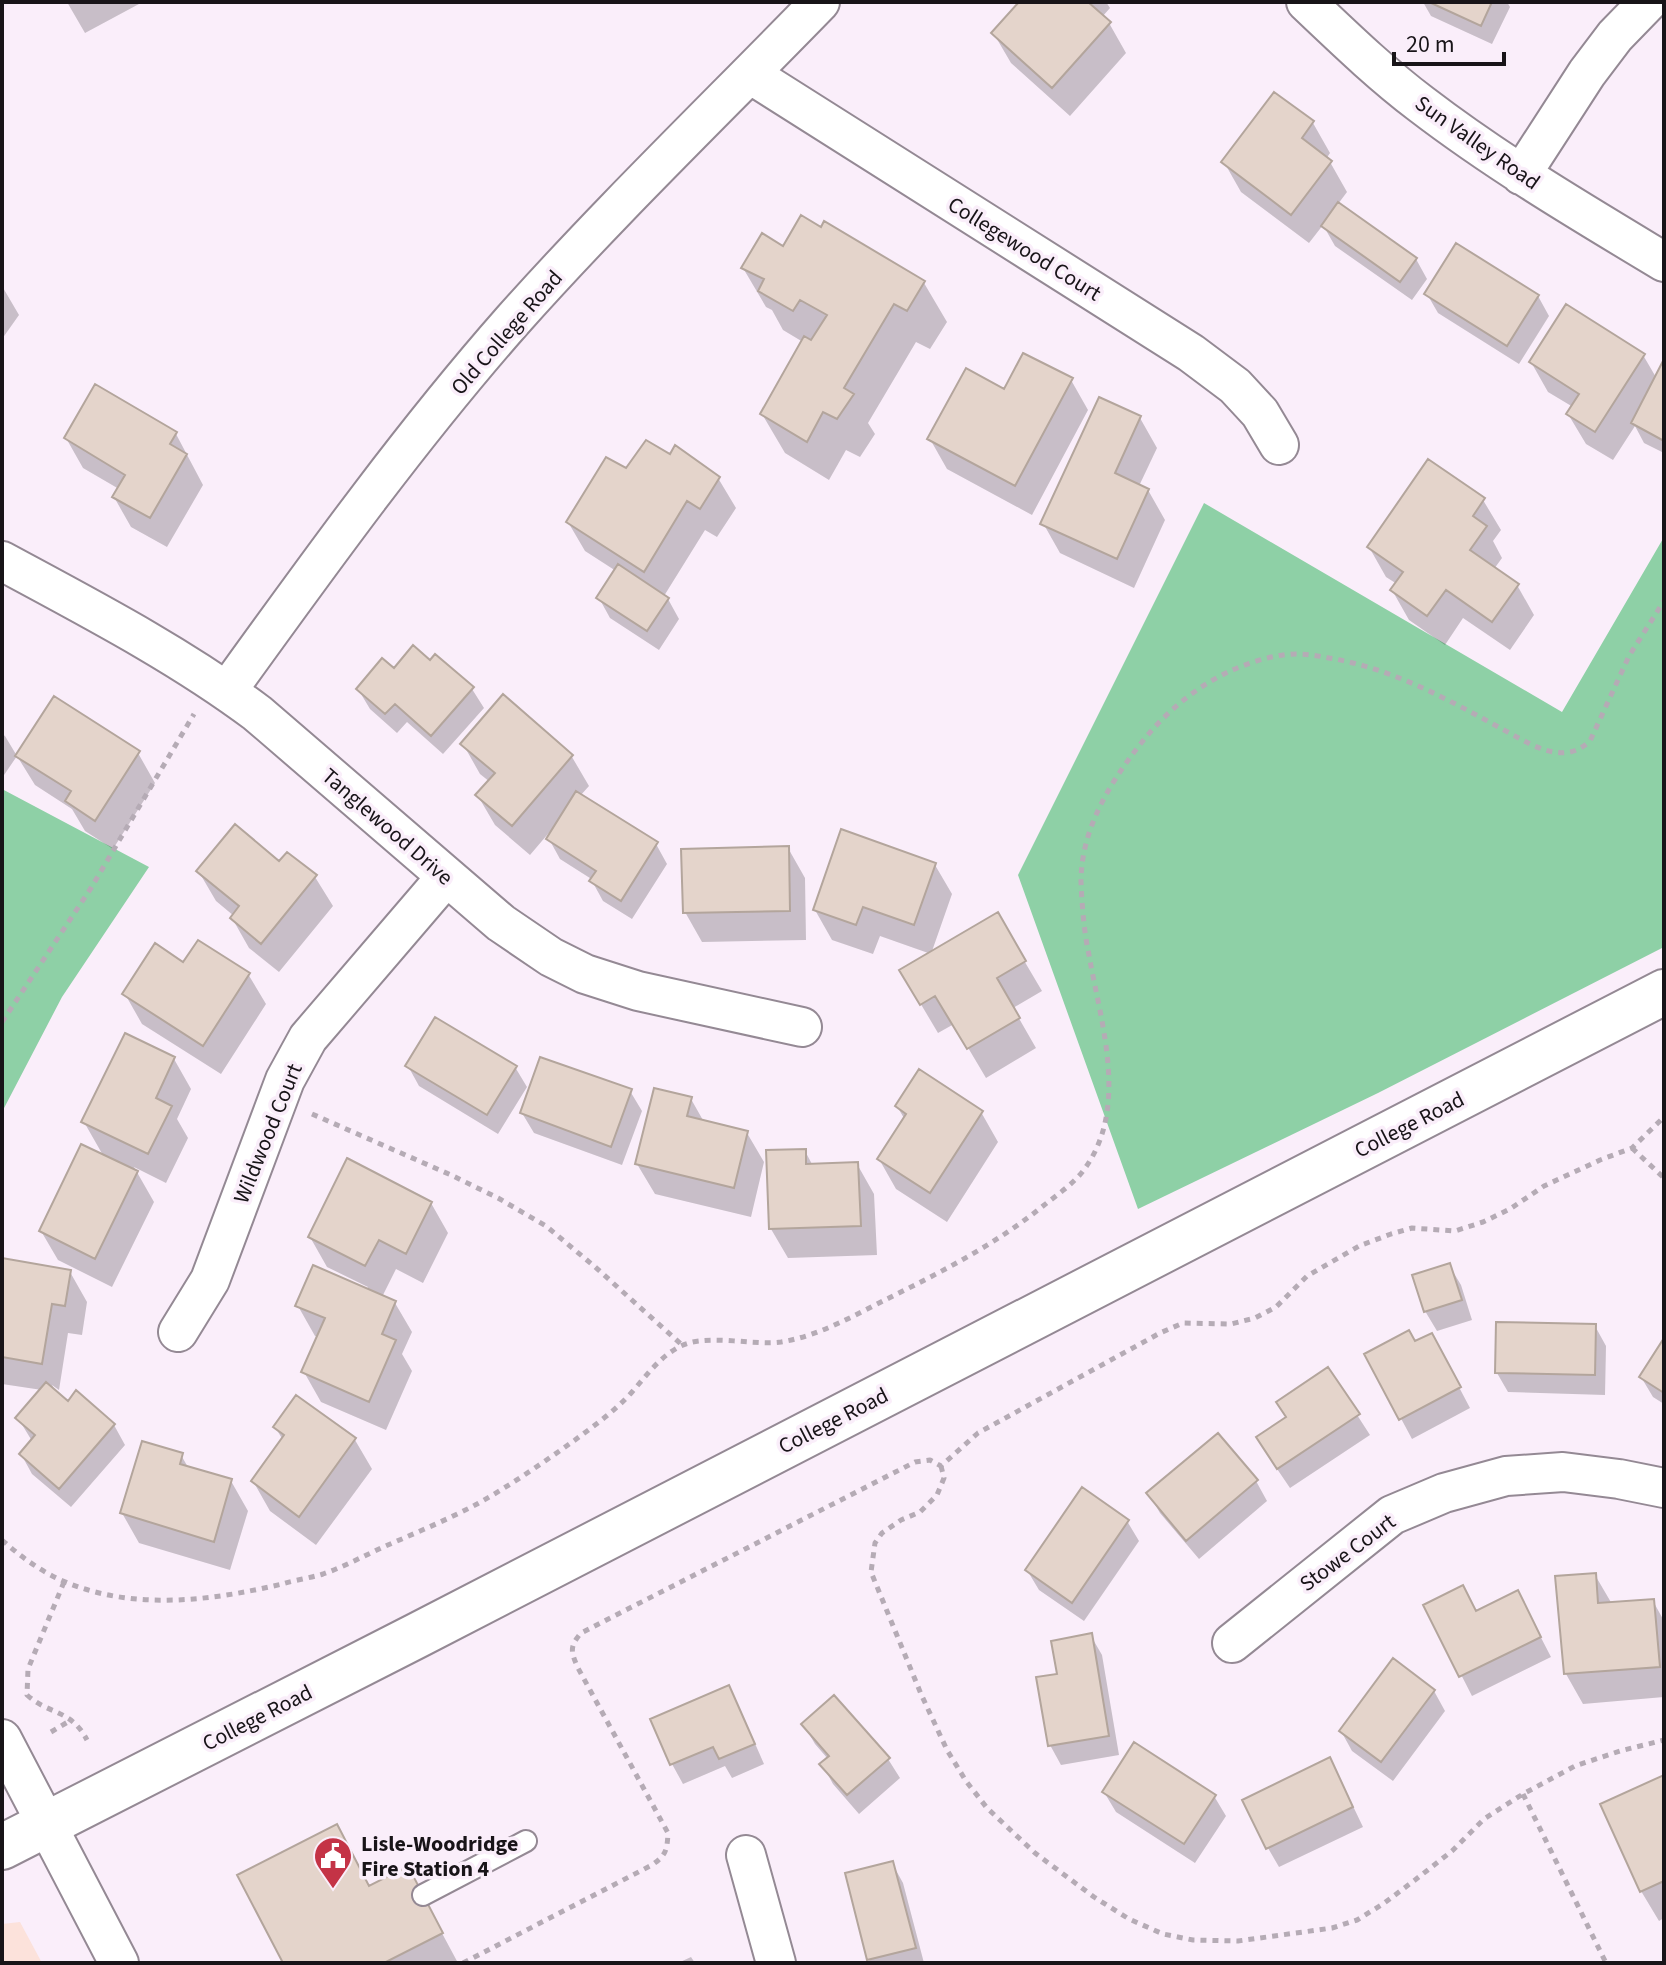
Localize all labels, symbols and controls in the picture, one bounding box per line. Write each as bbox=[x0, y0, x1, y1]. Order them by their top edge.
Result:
scale bar bbox=[1394, 16, 1504, 66]
text: 20 m bbox=[1406, 27, 1455, 62]
street label: Sun Valley Road bbox=[1408, 88, 1546, 198]
street label: Collegewood Court bbox=[941, 189, 1108, 309]
street label: Old College Road bbox=[443, 263, 570, 402]
street label: Tanglewood Drive bbox=[315, 761, 460, 893]
street label: Wildwood Court bbox=[225, 1058, 311, 1208]
street label: College Road bbox=[1349, 1083, 1470, 1166]
street label: College Road bbox=[773, 1379, 894, 1462]
street label: Stowe Court bbox=[1293, 1506, 1403, 1600]
street label: College Road bbox=[197, 1676, 318, 1759]
place label: Lisle-Woodridge Fire Station 4 bbox=[361, 1828, 518, 1885]
public building icon: Lisle-Woodridge Fire Station 4 bbox=[312, 1835, 354, 1890]

